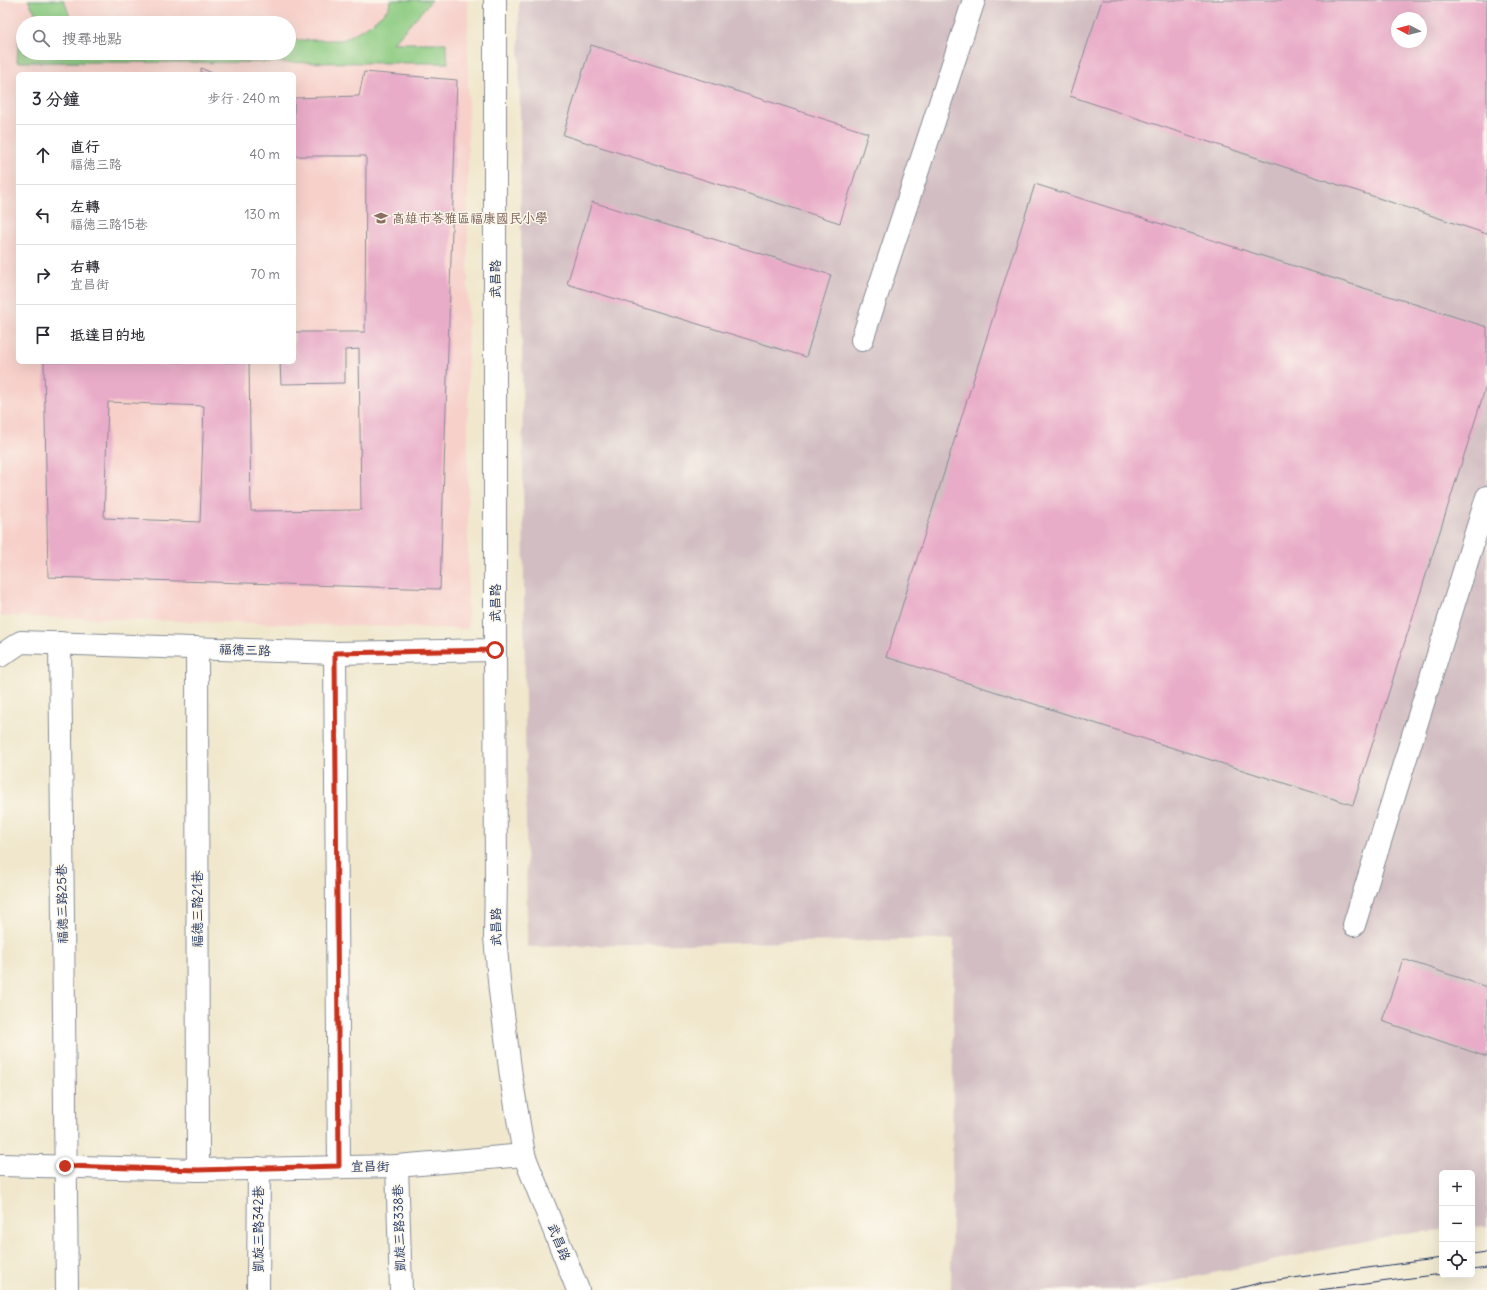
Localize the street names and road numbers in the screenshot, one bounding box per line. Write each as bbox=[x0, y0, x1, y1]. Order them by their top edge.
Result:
street label: 武昌路 bbox=[487, 259, 504, 299]
street label: 武昌路 bbox=[487, 583, 504, 623]
street label: 福德三路 bbox=[219, 641, 271, 659]
street label: 福德三路25巷 bbox=[53, 864, 71, 944]
street label: 福德三路21巷 bbox=[189, 870, 206, 948]
street label: 武昌路 bbox=[487, 907, 505, 947]
street label: 宜昌街 bbox=[350, 1158, 390, 1175]
street label: 凱旋三路338巷 bbox=[389, 1184, 409, 1272]
street label: 凱旋三路342巷 bbox=[250, 1185, 267, 1273]
street label: 武昌路 bbox=[544, 1221, 574, 1263]

